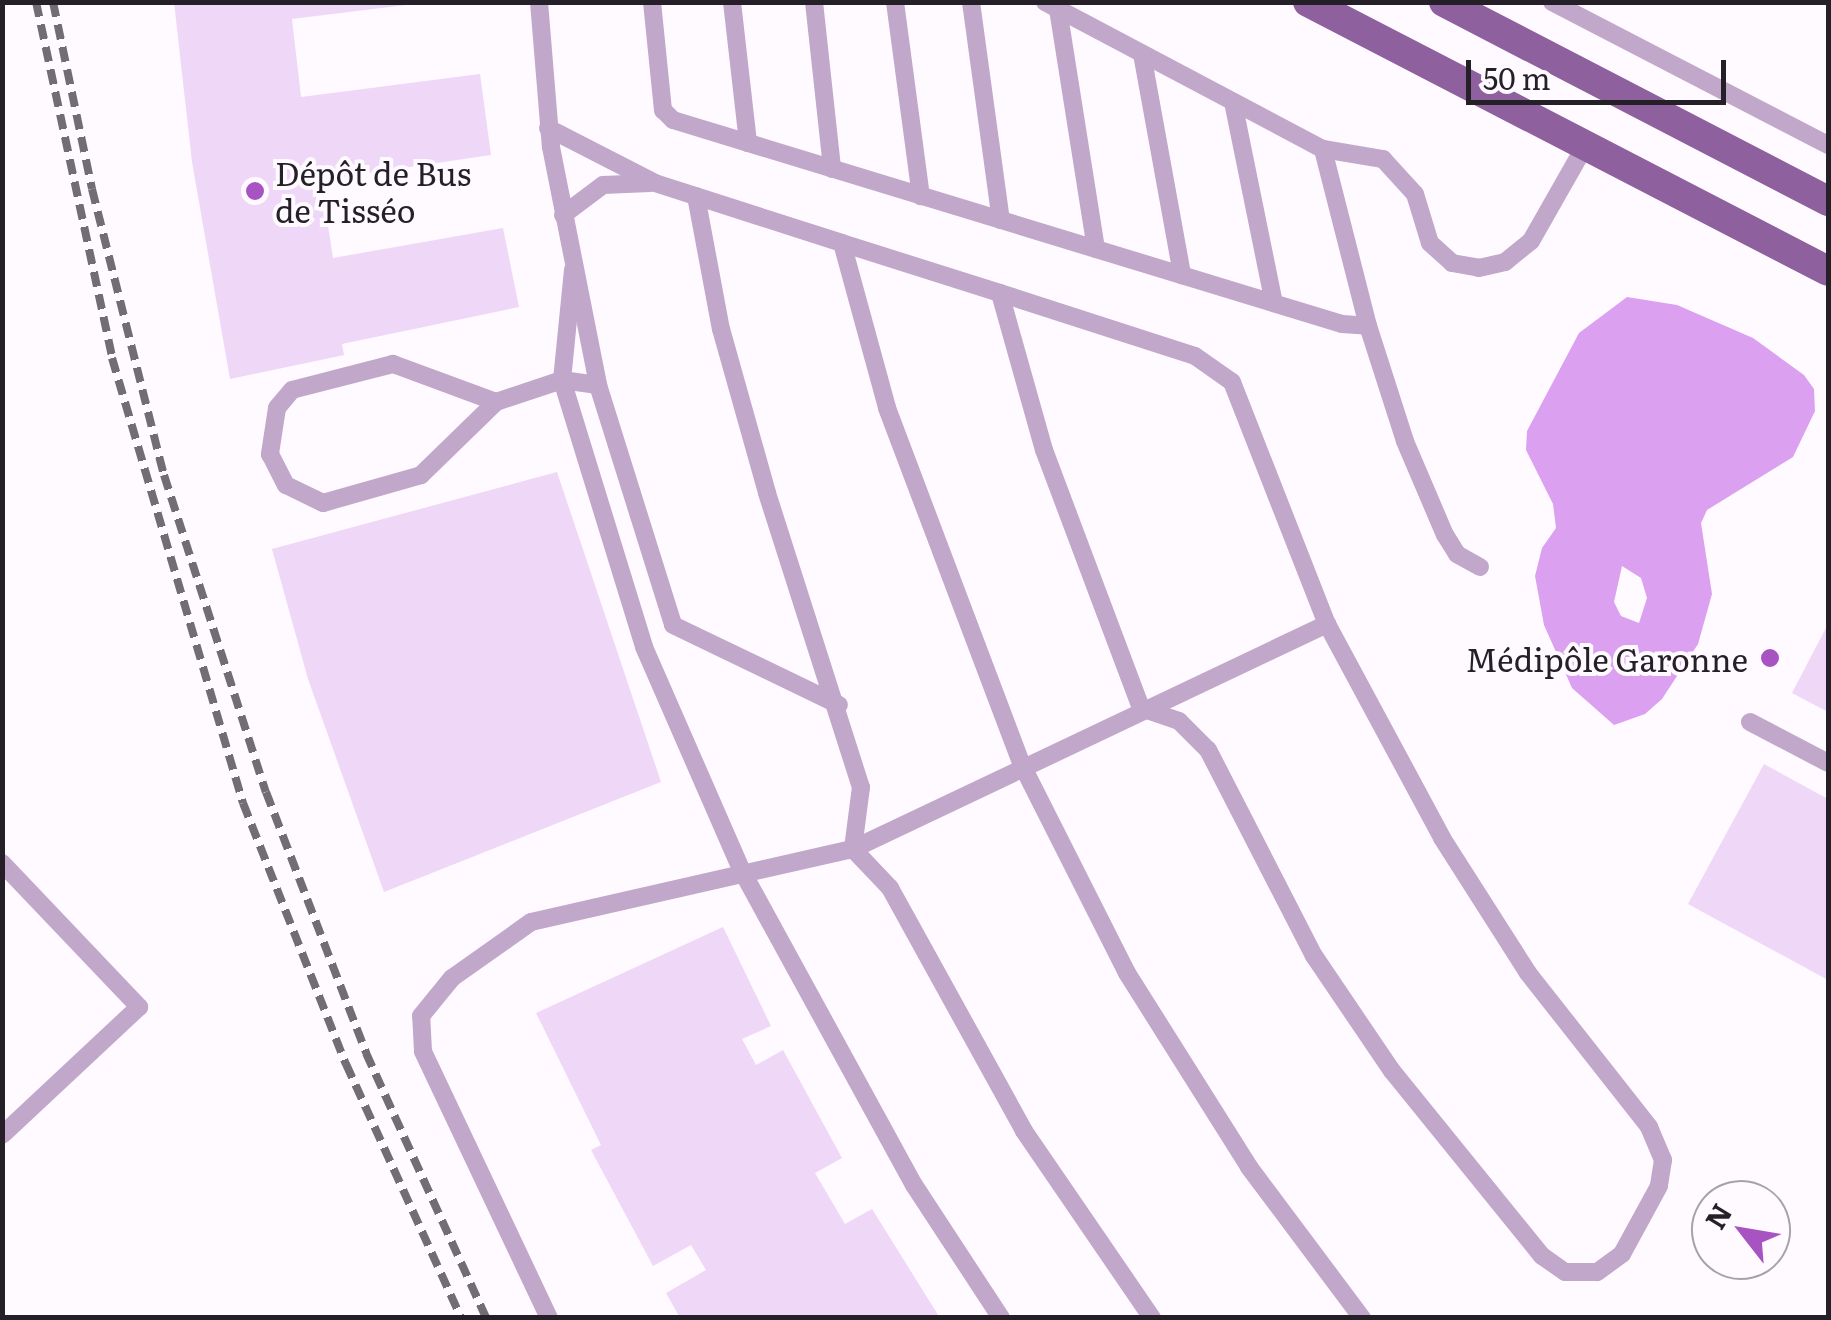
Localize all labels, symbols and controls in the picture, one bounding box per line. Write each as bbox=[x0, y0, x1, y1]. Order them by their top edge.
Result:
scale bar bbox=[1471, 40, 1731, 102]
text: 50 m bbox=[1483, 55, 1551, 99]
place label: Dépôt de Bus de Tisséo bbox=[275, 154, 471, 229]
marker: Dépôt de Bus de Tisséo bbox=[244, 180, 266, 202]
place label: Médipôle Garonne bbox=[1466, 639, 1748, 677]
marker: Médipôle Garonne bbox=[1757, 645, 1783, 671]
north arrow bbox=[1691, 1180, 1791, 1280]
text: N bbox=[1693, 1195, 1741, 1236]

